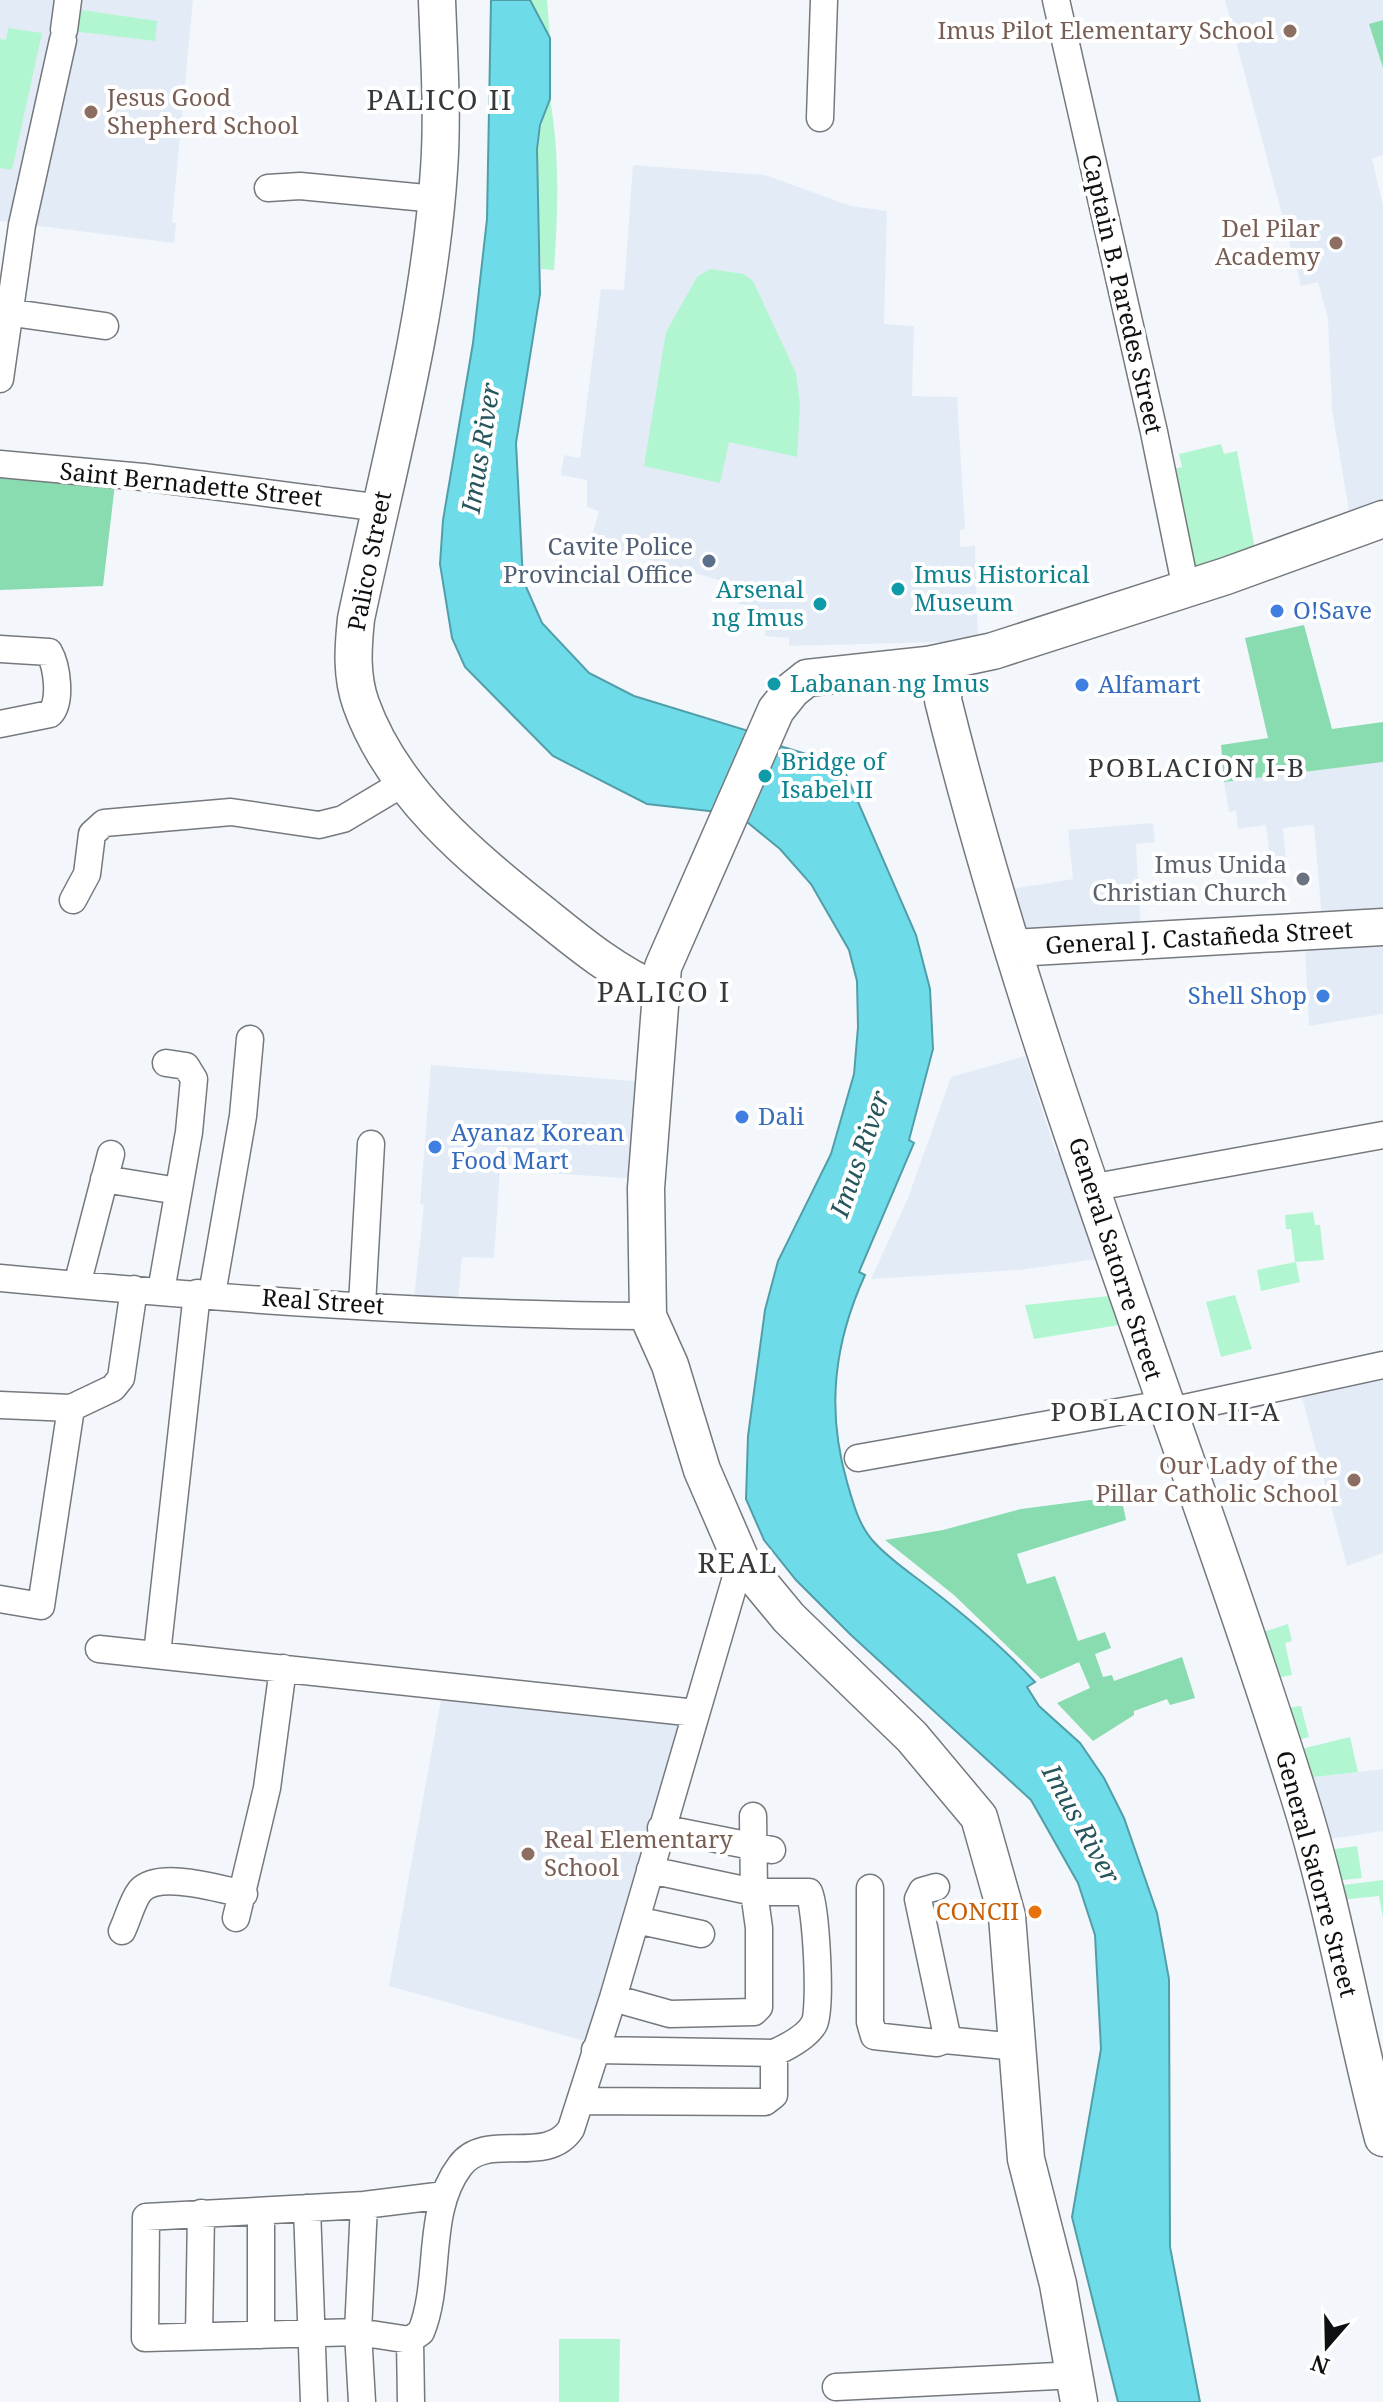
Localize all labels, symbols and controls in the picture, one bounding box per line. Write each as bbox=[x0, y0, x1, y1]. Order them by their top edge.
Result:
place label: Imus Pilot Elementary School bbox=[938, 13, 1275, 46]
marker: Imus Pilot Elementary School bbox=[1281, 22, 1299, 40]
place label: Jesus Good Shepherd School bbox=[106, 80, 299, 141]
district label: PALICO II bbox=[367, 80, 513, 118]
marker: Jesus Good Shepherd School bbox=[82, 103, 100, 121]
street label: Captain B. Paredes Street bbox=[1075, 151, 1172, 437]
place label: Del Pilar Academy bbox=[1215, 211, 1320, 272]
marker: Del Pilar Academy bbox=[1327, 234, 1345, 252]
water label: Imus River bbox=[452, 379, 508, 517]
street label: Saint Bernadette Street bbox=[58, 453, 324, 514]
street label: Palico Street bbox=[339, 488, 398, 634]
place label: Cavite Police Provincial Office bbox=[503, 529, 693, 590]
marker: Cavite Police Provincial Office bbox=[700, 552, 718, 570]
place label: Imus Historical Museum bbox=[914, 557, 1090, 618]
place label: Arsenal ng Imus bbox=[712, 572, 805, 633]
marker: Imus Historical Museum bbox=[889, 580, 907, 598]
place label: O!Save bbox=[1293, 593, 1372, 626]
marker: Arsenal ng Imus bbox=[811, 595, 829, 613]
marker: O!Save bbox=[1268, 602, 1286, 620]
place label: Labanan ng Imus bbox=[790, 666, 990, 699]
place label: Alfamart bbox=[1098, 667, 1201, 700]
marker: Labanan ng Imus bbox=[765, 675, 783, 693]
marker: Alfamart bbox=[1073, 676, 1091, 694]
place label: Bridge of Isabel II bbox=[781, 744, 887, 805]
district label: POBLACION I-B bbox=[1088, 749, 1306, 785]
marker: Bridge of Isabel II bbox=[756, 767, 774, 785]
place label: Imus Unida Christian Church bbox=[1092, 847, 1287, 908]
marker: Imus Unida Christian Church bbox=[1294, 870, 1312, 888]
street label: General J. Castañeda Street bbox=[1044, 912, 1354, 961]
district label: PALICO I bbox=[597, 972, 731, 1010]
place label: Shell Shop bbox=[1188, 978, 1307, 1011]
marker: Shell Shop bbox=[1314, 987, 1332, 1005]
water label: Imus River bbox=[820, 1085, 898, 1223]
place label: Dali bbox=[758, 1099, 804, 1132]
marker: Dali bbox=[733, 1108, 751, 1126]
place label: Ayanaz Korean Food Mart bbox=[451, 1115, 625, 1176]
street label: General Satorre Street bbox=[1062, 1133, 1171, 1384]
marker: Ayanaz Korean Food Mart bbox=[426, 1138, 444, 1156]
street label: Real Street bbox=[261, 1280, 385, 1321]
district label: POBLACION II-A bbox=[1051, 1393, 1281, 1429]
place label: Our Lady of the Pillar Catholic School bbox=[1096, 1448, 1339, 1509]
marker: Our Lady of the Pillar Catholic School bbox=[1345, 1471, 1363, 1489]
district label: REAL bbox=[698, 1543, 779, 1581]
street label: General Satorre Street bbox=[1269, 1747, 1366, 2000]
water label: Imus River bbox=[1034, 1756, 1130, 1890]
place label: Real Elementary School bbox=[544, 1822, 733, 1883]
marker: Real Elementary School bbox=[519, 1845, 537, 1863]
place label: CONCII bbox=[936, 1894, 1019, 1927]
marker: CONCII bbox=[1026, 1903, 1044, 1921]
north arrow bbox=[1287, 2306, 1367, 2386]
text: N bbox=[1307, 2349, 1333, 2383]

